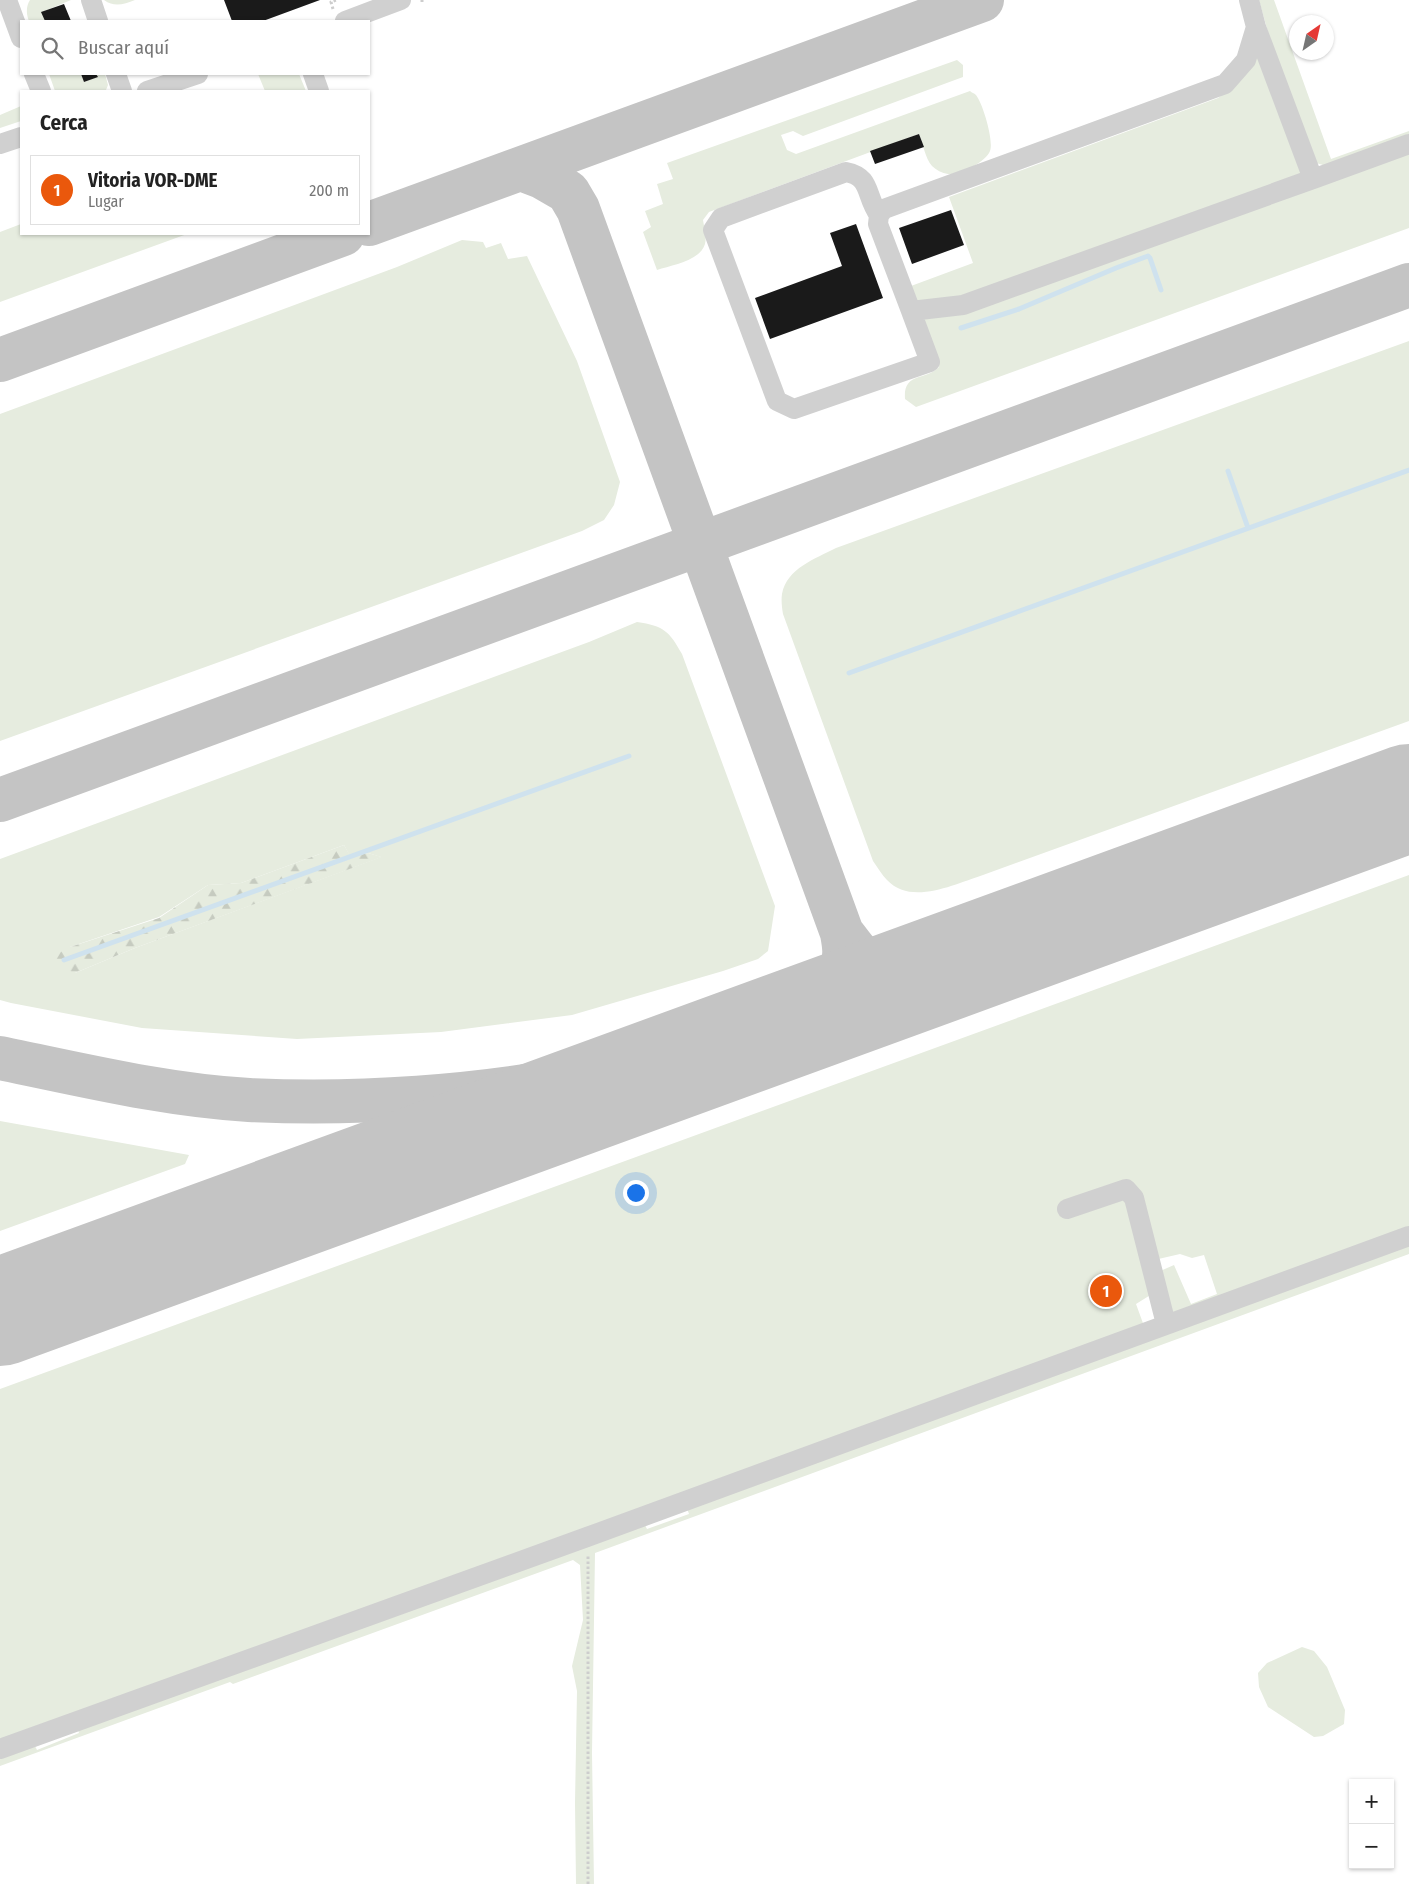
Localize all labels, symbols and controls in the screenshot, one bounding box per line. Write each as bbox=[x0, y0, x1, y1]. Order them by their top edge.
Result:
north arrow bbox=[1289, 15, 1334, 60]
search box bbox=[20, 20, 370, 75]
icon: search bbox=[38, 34, 66, 62]
text: Buscar aquí bbox=[78, 36, 169, 59]
text: Cerca bbox=[40, 110, 88, 136]
text: Vitoria VOR-DME bbox=[88, 169, 218, 192]
text: 1 bbox=[54, 181, 60, 200]
text: 200 m bbox=[309, 181, 349, 200]
text: Lugar bbox=[88, 192, 124, 211]
your location bbox=[623, 1180, 649, 1206]
pin: 1 bbox=[1090, 1272, 1122, 1310]
map controls bbox=[1349, 1779, 1394, 1869]
button: + bbox=[1349, 1779, 1394, 1824]
button: − bbox=[1349, 1824, 1394, 1869]

